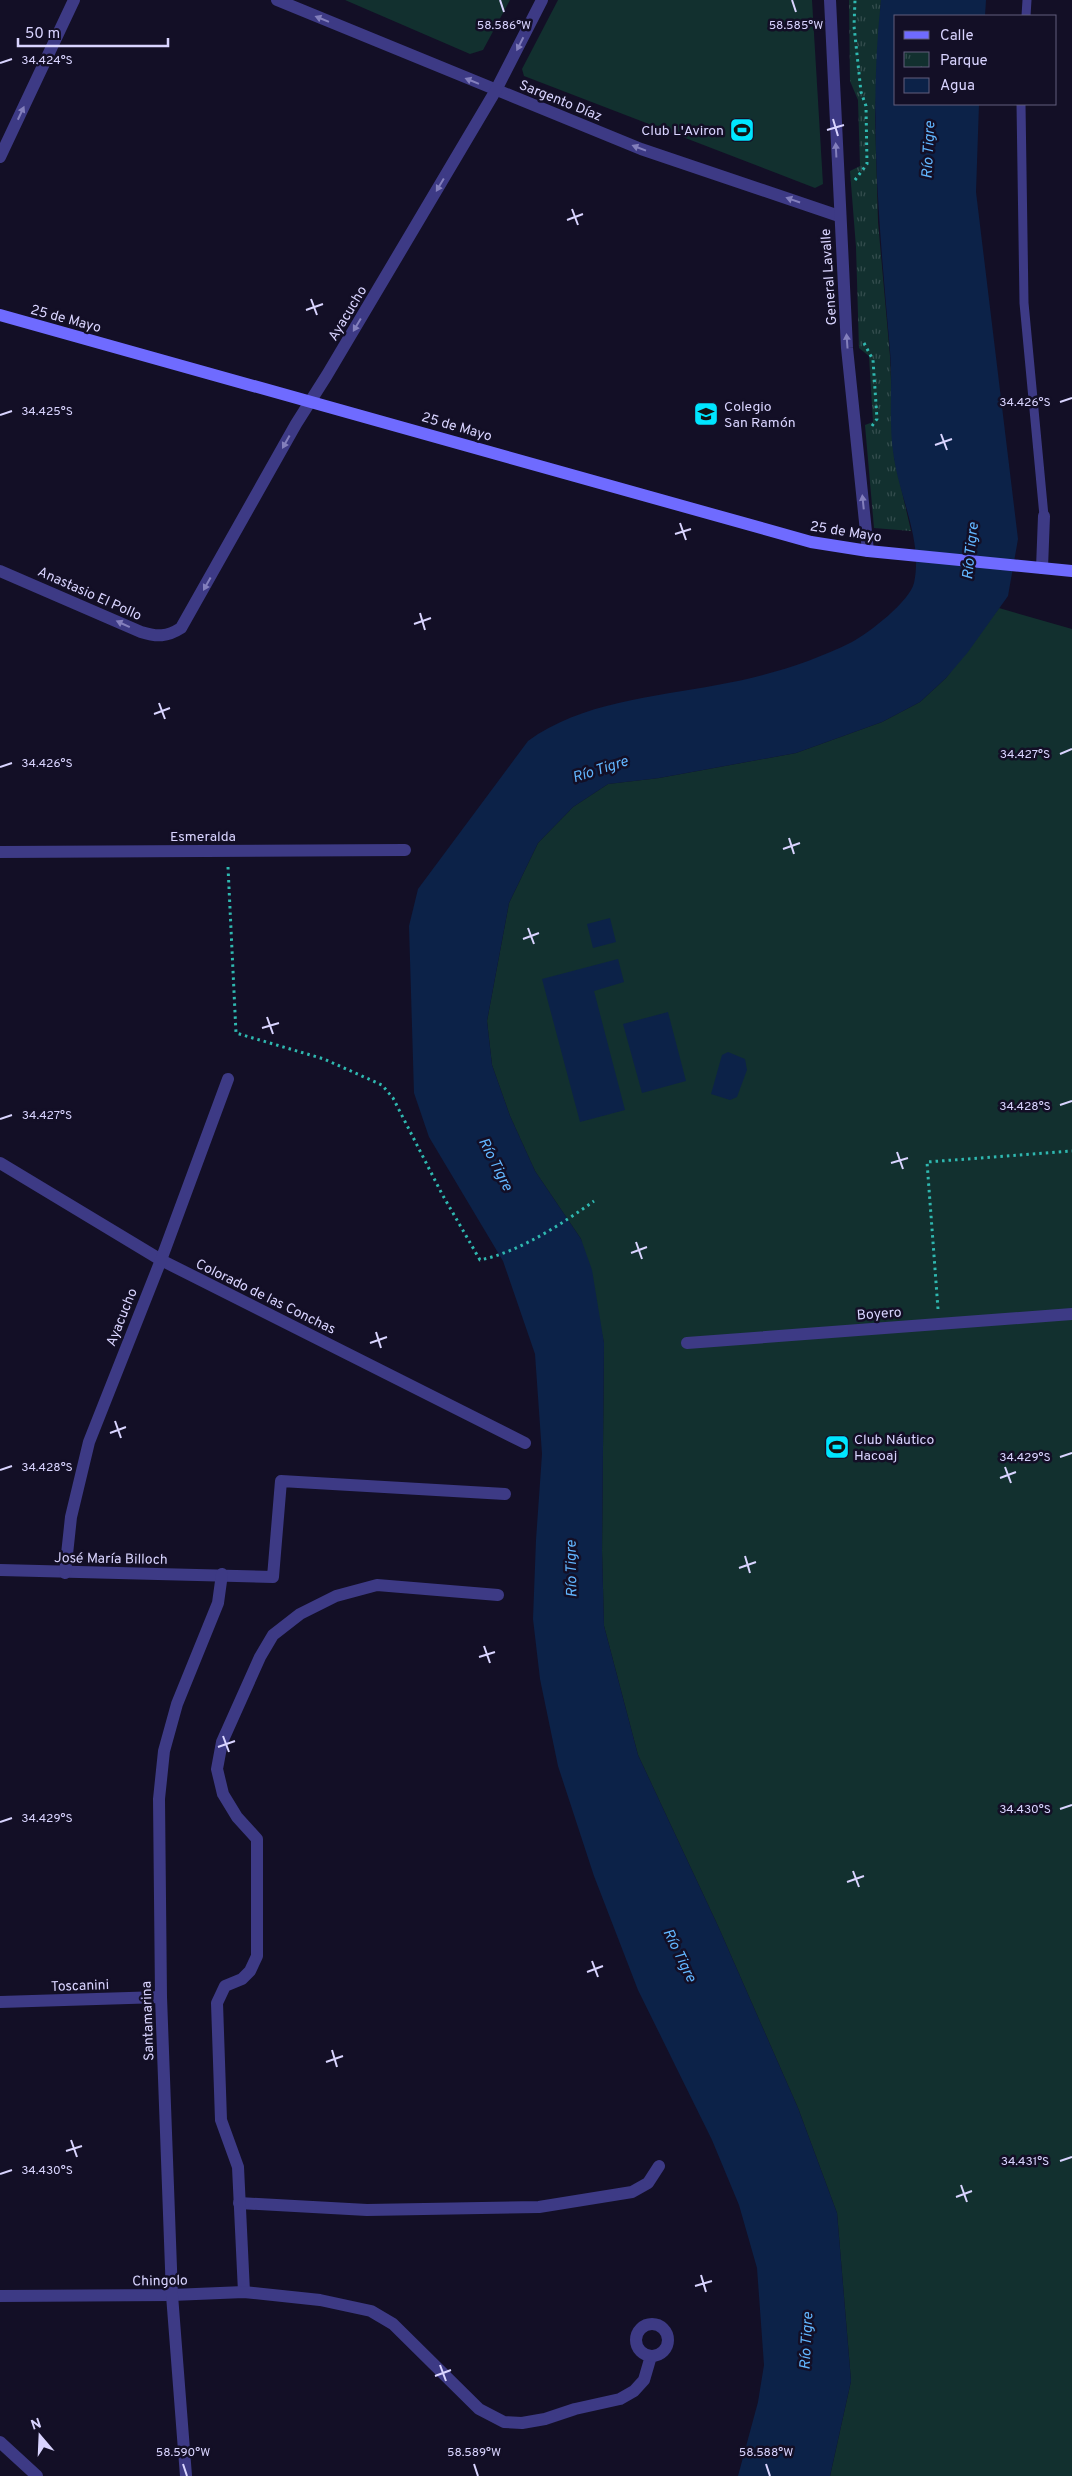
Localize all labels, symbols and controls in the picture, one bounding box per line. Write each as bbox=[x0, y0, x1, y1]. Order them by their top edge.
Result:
one-way arrow bbox=[315, 14, 329, 22]
scale bar bbox=[18, 15, 168, 47]
legend bbox=[894, 15, 1057, 105]
text: 58.586°W bbox=[477, 18, 531, 34]
text: 58.585°W bbox=[769, 18, 823, 34]
text: 50 m bbox=[25, 25, 60, 44]
text: Calle bbox=[940, 27, 974, 46]
one-way arrow bbox=[516, 36, 524, 51]
text: Parque bbox=[940, 52, 988, 71]
text: 34.424°S bbox=[21, 53, 73, 69]
one-way arrow bbox=[465, 76, 479, 84]
street label: Sargento Díaz bbox=[516, 77, 604, 126]
text: Agua bbox=[940, 77, 975, 96]
one-way arrow bbox=[17, 106, 25, 120]
sports icon: Club L'Aviron bbox=[729, 117, 755, 143]
water label: Río Tigre bbox=[919, 121, 940, 179]
place label: Club L'Aviron bbox=[641, 123, 724, 140]
one-way arrow bbox=[832, 142, 840, 158]
one-way arrow bbox=[632, 143, 647, 151]
one-way arrow bbox=[436, 179, 445, 192]
one-way arrow bbox=[785, 196, 800, 204]
street label: General Lavalle bbox=[818, 228, 841, 326]
street label: Ayacucho bbox=[325, 283, 371, 344]
street label: 25 de Mayo bbox=[28, 302, 103, 337]
one-way arrow bbox=[353, 318, 362, 331]
one-way arrow bbox=[842, 332, 850, 348]
text: 34.426°S bbox=[999, 395, 1051, 411]
place label: Colegio San Ramón bbox=[724, 399, 796, 432]
school or university icon: Colegio San Ramón bbox=[693, 401, 719, 427]
text: 34.425°S bbox=[21, 404, 73, 420]
street label: 25 de Mayo bbox=[419, 409, 494, 446]
one-way arrow bbox=[281, 436, 290, 449]
one-way arrow bbox=[859, 494, 867, 510]
street label: 25 de Mayo bbox=[809, 518, 883, 547]
water label: Río Tigre bbox=[959, 521, 984, 581]
street label: Anastasio El Pollo bbox=[35, 564, 144, 625]
one-way arrow bbox=[203, 577, 211, 592]
one-way arrow bbox=[116, 619, 130, 627]
text: 34.427°S bbox=[1000, 747, 1050, 763]
water label: Río Tigre bbox=[570, 752, 631, 788]
text: 34.426°S bbox=[21, 756, 73, 772]
street label: Esmeralda bbox=[170, 829, 236, 846]
text: 34.428°S bbox=[999, 1099, 1051, 1115]
text: 34.427°S bbox=[22, 1108, 72, 1124]
water label: Río Tigre bbox=[473, 1135, 516, 1195]
street label: Colorado de las Conchas bbox=[193, 1256, 338, 1339]
street label: Ayacucho bbox=[103, 1286, 142, 1349]
street label: Boyero bbox=[856, 1304, 902, 1325]
place label: Club Náutico Hacoaj bbox=[854, 1432, 935, 1465]
sports icon: Club Náutico Hacoaj bbox=[824, 1434, 850, 1460]
text: 34.429°S bbox=[999, 1450, 1051, 1466]
text: 34.428°S bbox=[21, 1460, 73, 1476]
water label: Río Tigre bbox=[562, 1540, 582, 1598]
street label: José María Billoch bbox=[54, 1550, 168, 1569]
text: 34.430°S bbox=[999, 1802, 1051, 1818]
text: 34.429°S bbox=[21, 1811, 73, 1827]
water label: Río Tigre bbox=[658, 1926, 700, 1986]
street label: Toscanini bbox=[51, 1977, 109, 1996]
street label: Santamarina bbox=[139, 1981, 158, 2061]
text: 34.431°S bbox=[1001, 2154, 1049, 2170]
text: 34.430°S bbox=[21, 2163, 73, 2179]
street label: Chingolo bbox=[132, 2273, 188, 2290]
water label: Río Tigre bbox=[797, 2312, 818, 2370]
north arrow bbox=[15, 2411, 65, 2461]
text: N bbox=[29, 2415, 44, 2435]
text: 58.590°W bbox=[156, 2445, 210, 2461]
text: 58.589°W bbox=[447, 2445, 501, 2461]
text: 58.588°W bbox=[739, 2445, 793, 2461]

